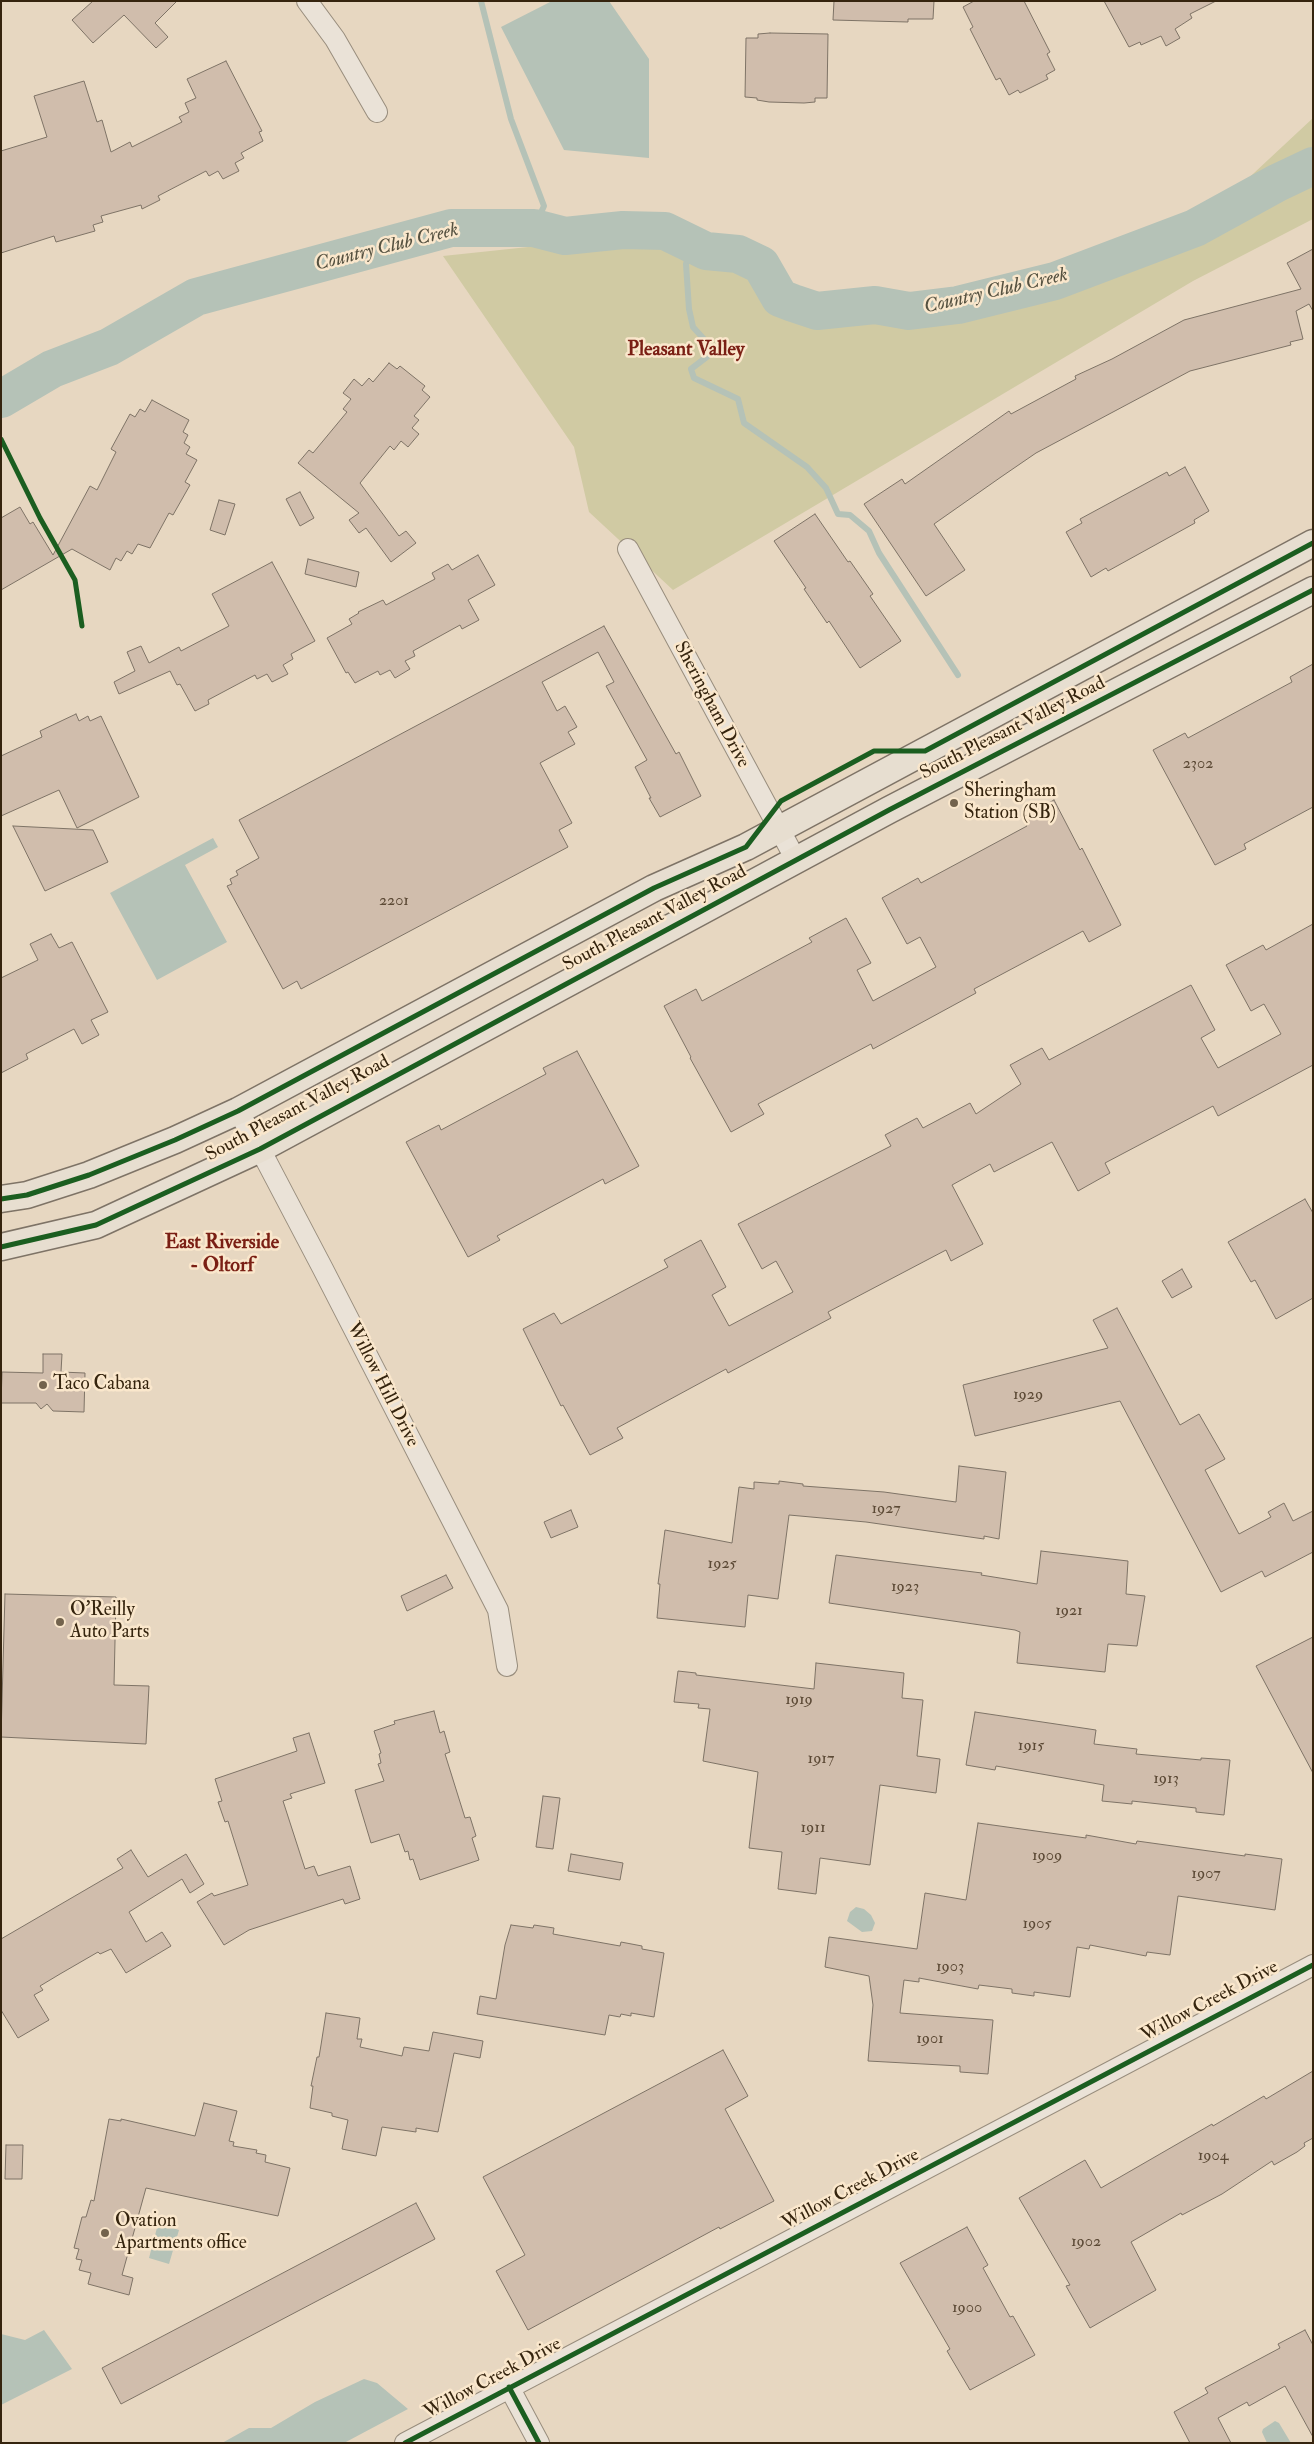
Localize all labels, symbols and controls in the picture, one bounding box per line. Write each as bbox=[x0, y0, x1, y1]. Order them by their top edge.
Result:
water label: Country Club Creek bbox=[313, 219, 461, 277]
water label: Country Club Creek bbox=[922, 264, 1070, 320]
district label: Pleasant Valley bbox=[627, 339, 745, 363]
street label: Sheringham Drive bbox=[668, 638, 754, 772]
street label: South Pleasant Valley Road bbox=[917, 672, 1109, 786]
house number: 2302 bbox=[1183, 755, 1213, 775]
place label: Sheringham Station (SB) bbox=[964, 781, 1056, 825]
marker: Sheringham Station (SB) bbox=[948, 797, 960, 809]
street label: South Pleasant Valley Road bbox=[559, 861, 751, 977]
house number: 2201 bbox=[379, 892, 409, 912]
street label: South Pleasant Valley Road bbox=[202, 1051, 394, 1167]
district label: East Riverside - Oltorf bbox=[165, 1232, 279, 1279]
street label: Willow Hill Drive bbox=[341, 1319, 423, 1451]
place label: Taco Cabana bbox=[53, 1374, 150, 1396]
marker: Taco Cabana bbox=[37, 1379, 49, 1391]
house number: 1929 bbox=[1013, 1386, 1043, 1406]
house number: 1927 bbox=[871, 1500, 901, 1520]
house number: 1925 bbox=[708, 1555, 736, 1575]
house number: 1923 bbox=[891, 1578, 919, 1598]
place label: O'Reilly Auto Parts bbox=[70, 1600, 149, 1644]
house number: 1921 bbox=[1055, 1602, 1083, 1622]
marker: O'Reilly Auto Parts bbox=[54, 1616, 66, 1628]
house number: 1919 bbox=[785, 1691, 813, 1711]
house number: 1915 bbox=[1018, 1737, 1044, 1757]
house number: 1917 bbox=[808, 1750, 834, 1770]
house number: 1913 bbox=[1153, 1770, 1179, 1790]
house number: 1911 bbox=[800, 1819, 826, 1839]
house number: 1909 bbox=[1032, 1847, 1062, 1867]
house number: 1907 bbox=[1191, 1865, 1221, 1885]
house number: 1905 bbox=[1022, 1915, 1052, 1935]
street label: Willow Creek Drive bbox=[1138, 1956, 1282, 2048]
house number: 1903 bbox=[936, 1958, 964, 1978]
house number: 1901 bbox=[916, 2030, 944, 2050]
street label: Willow Creek Drive bbox=[779, 2144, 923, 2236]
house number: 1904 bbox=[1198, 2147, 1228, 2167]
place label: Ovation Apartments office bbox=[115, 2211, 247, 2255]
marker: Ovation Apartments office bbox=[99, 2227, 111, 2239]
house number: 1902 bbox=[1071, 2233, 1101, 2253]
house number: 1900 bbox=[952, 2299, 982, 2319]
street label: Willow Creek Drive bbox=[421, 2333, 565, 2425]

